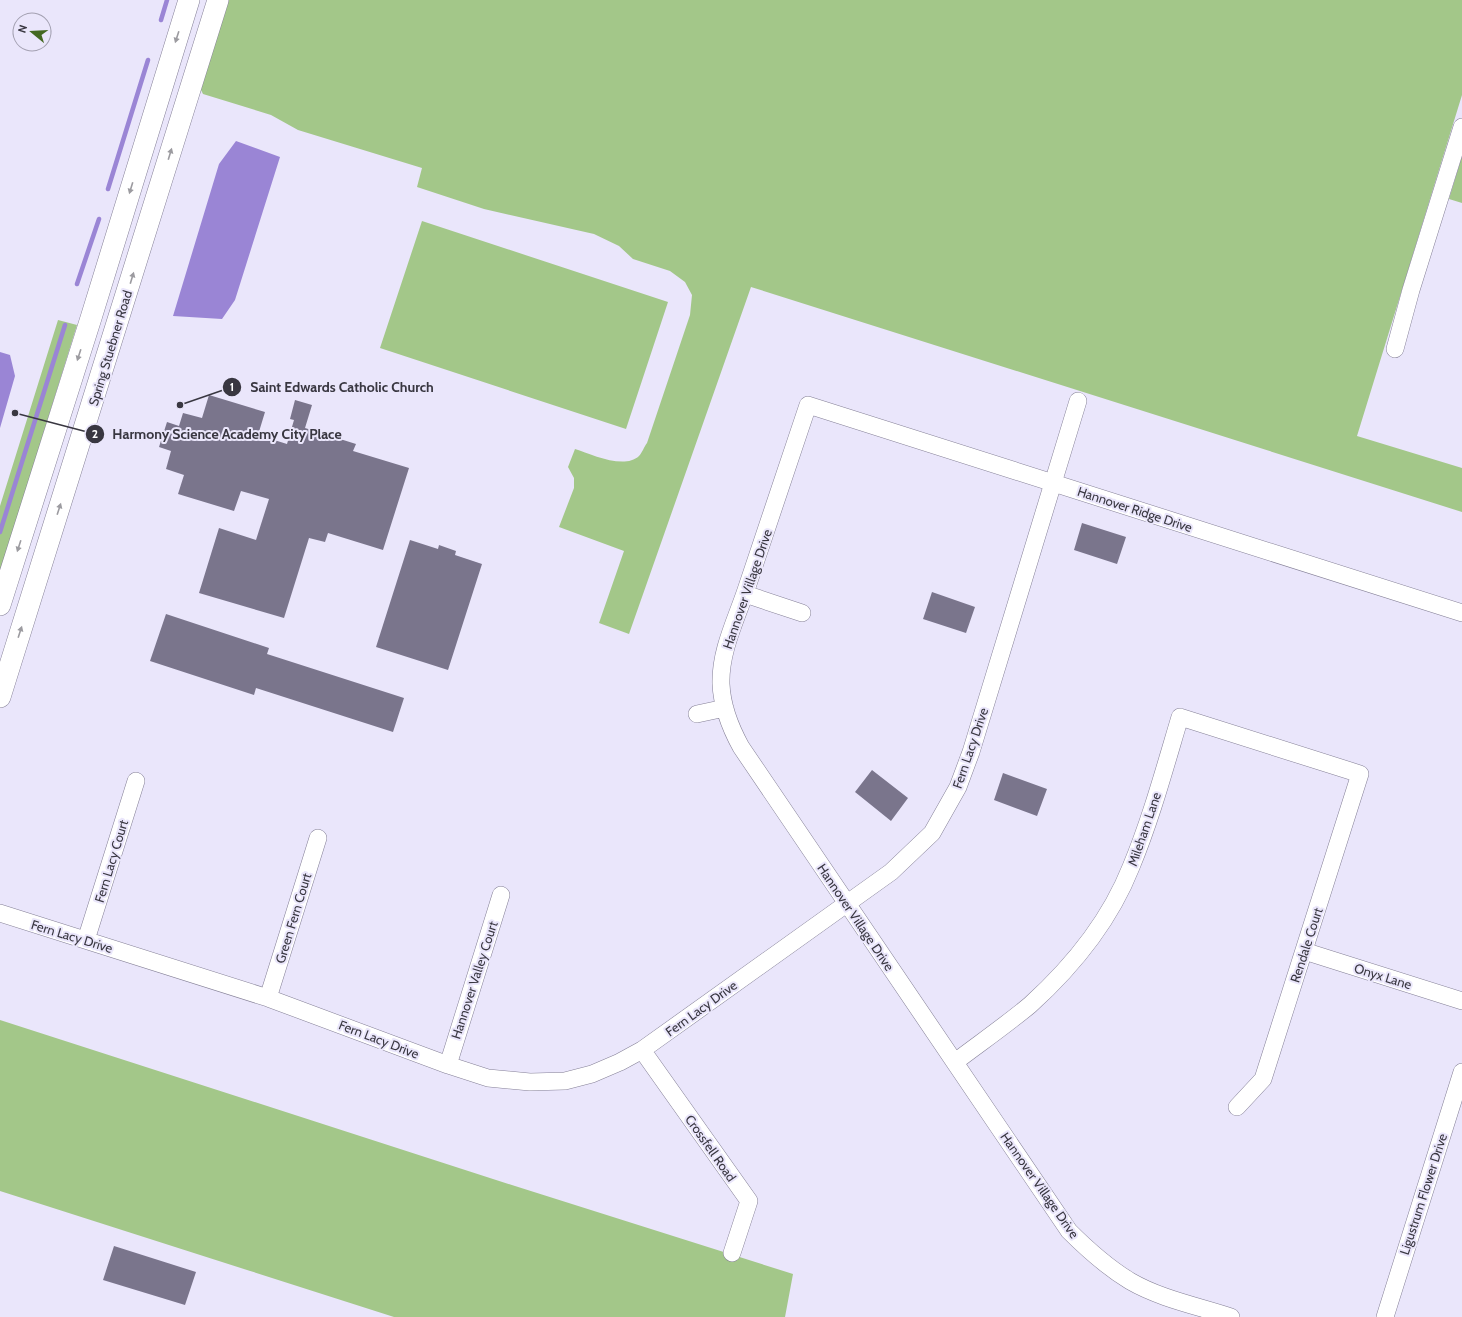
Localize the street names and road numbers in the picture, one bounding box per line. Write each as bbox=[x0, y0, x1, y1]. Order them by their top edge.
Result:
street label: Spring Stuebner Road bbox=[85, 288, 135, 408]
street label: Hannover Ridge Drive bbox=[1076, 483, 1195, 535]
street label: Hannover Village Drive bbox=[719, 527, 775, 651]
street label: Fern Lacy Drive bbox=[949, 705, 991, 791]
street label: Mileham Lane bbox=[1124, 790, 1164, 868]
street label: Fern Lacy Court bbox=[91, 817, 131, 904]
street label: Hannover Village Drive bbox=[814, 860, 898, 974]
street label: Green Fern Court bbox=[272, 870, 315, 965]
street label: Rendale Court bbox=[1286, 905, 1326, 984]
street label: Fern Lacy Drive bbox=[29, 916, 115, 956]
street label: Hannover Valley Court bbox=[447, 918, 501, 1041]
street label: Onyx Lane bbox=[1352, 960, 1414, 992]
street label: Fern Lacy Drive bbox=[662, 976, 740, 1039]
street label: Fern Lacy Drive bbox=[337, 1016, 422, 1062]
street label: Crossfell Road bbox=[682, 1112, 740, 1184]
street label: Hannover Village Drive bbox=[997, 1129, 1083, 1241]
street label: Ligustrum Flower Drive bbox=[1396, 1131, 1450, 1257]

